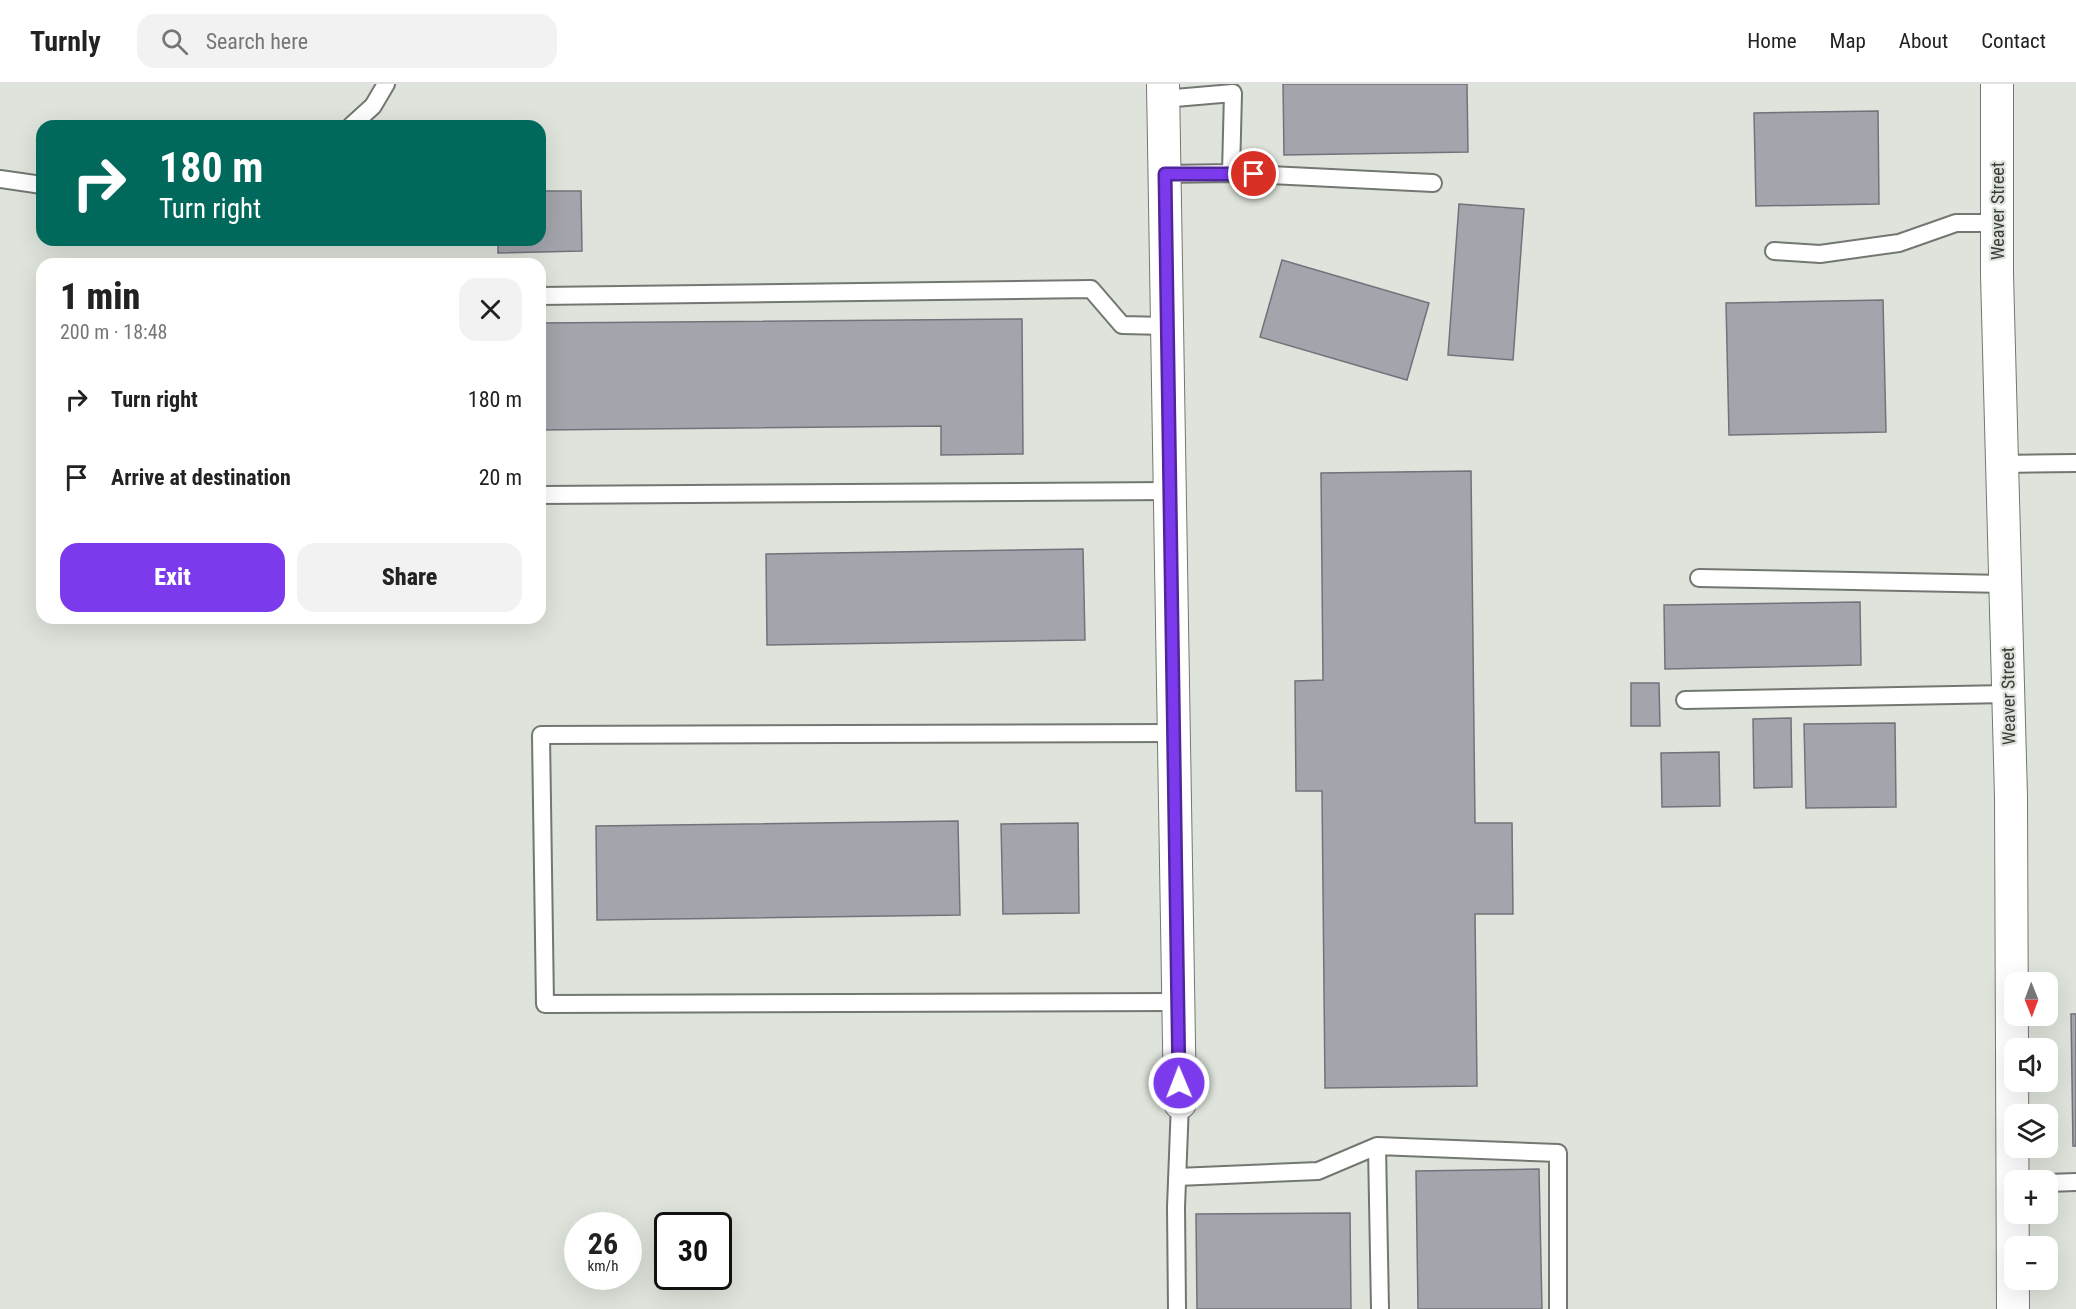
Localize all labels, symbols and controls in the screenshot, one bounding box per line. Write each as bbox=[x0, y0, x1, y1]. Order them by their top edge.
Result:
search box bbox=[137, 14, 557, 68]
text: Turnly bbox=[30, 25, 101, 58]
icon: search bbox=[158, 25, 191, 58]
text: Search here bbox=[206, 29, 308, 54]
text: Home bbox=[1747, 29, 1797, 53]
text: Map bbox=[1830, 29, 1866, 53]
text: About bbox=[1899, 29, 1948, 53]
text: Contact bbox=[1981, 29, 2046, 53]
text: 180 m bbox=[159, 143, 264, 192]
icon: right bbox=[60, 144, 138, 222]
pin bbox=[1228, 148, 1279, 199]
icon: arrive bbox=[1237, 157, 1270, 190]
street label: Weaver Street bbox=[1987, 162, 2008, 260]
text: Turn right bbox=[159, 193, 261, 225]
text: 1 min bbox=[60, 276, 140, 318]
button: close bbox=[459, 278, 522, 341]
text: 200 m · 18:48 bbox=[60, 320, 167, 344]
icon: right bbox=[60, 383, 93, 416]
text: Turn right bbox=[111, 387, 198, 412]
text: 180 m bbox=[468, 387, 522, 412]
icon: arrive bbox=[60, 461, 93, 494]
text: Arrive at destination bbox=[111, 465, 291, 490]
text: 20 m bbox=[479, 465, 522, 490]
button: Exit bbox=[60, 543, 285, 612]
button: Share bbox=[297, 543, 522, 612]
street label: Weaver Street bbox=[1997, 647, 2019, 745]
north arrow bbox=[2004, 972, 2058, 1026]
map controls bbox=[2004, 972, 2058, 1290]
button: sound bbox=[2004, 1038, 2058, 1092]
position arrow bbox=[1147, 1051, 1211, 1115]
button: layers bbox=[2004, 1104, 2058, 1158]
button: + bbox=[2004, 1170, 2058, 1224]
speed limit sign: 30 bbox=[654, 1212, 732, 1290]
text: 26 bbox=[588, 1226, 618, 1261]
button: − bbox=[2004, 1236, 2058, 1290]
text: km/h bbox=[588, 1257, 618, 1275]

